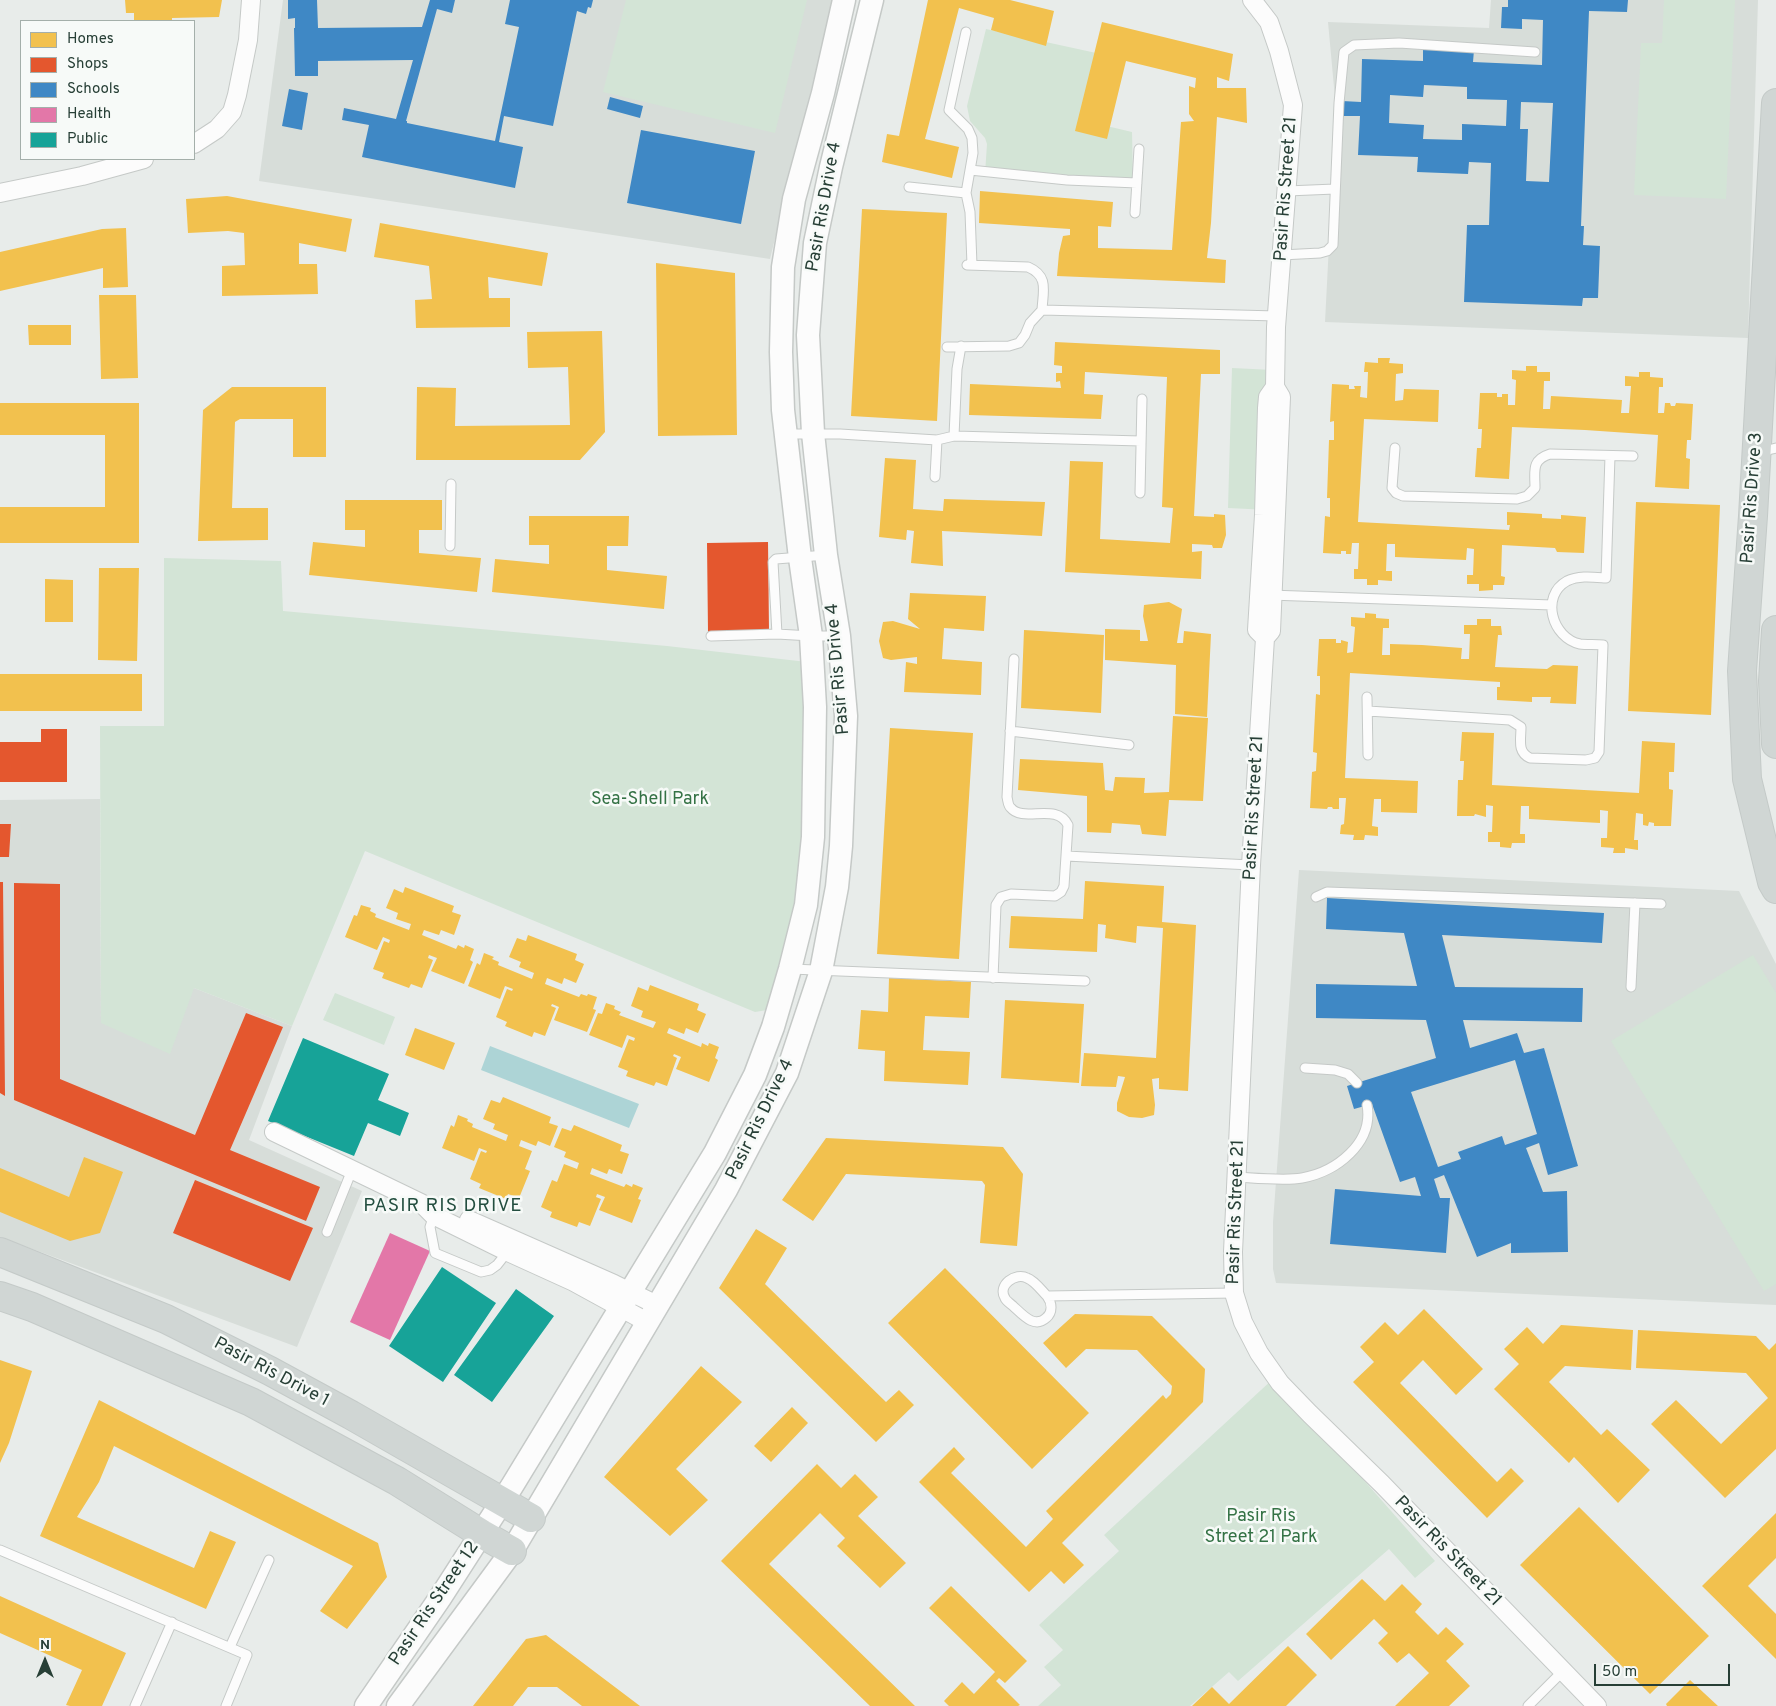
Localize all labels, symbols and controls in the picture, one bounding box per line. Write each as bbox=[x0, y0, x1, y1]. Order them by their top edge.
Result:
legend bbox=[20, 20, 195, 160]
text: Homes bbox=[67, 30, 114, 49]
text: Shops bbox=[67, 55, 108, 74]
text: Schools bbox=[67, 80, 120, 99]
text: Health bbox=[67, 105, 111, 124]
street label: Pasir Ris Street 21 bbox=[1271, 116, 1303, 262]
text: Public bbox=[67, 130, 108, 149]
street label: Pasir Ris Drive 4 bbox=[803, 140, 847, 274]
street label: Pasir Ris Drive 3 bbox=[1738, 432, 1768, 564]
street label: Pasir Ris Drive 4 bbox=[822, 602, 856, 736]
street label: Pasir Ris Street 21 bbox=[1240, 735, 1270, 881]
park label: Sea-Shell Park bbox=[591, 789, 709, 811]
street label: Pasir Ris Drive 4 bbox=[722, 1056, 800, 1184]
street label: Pasir Ris Street 21 bbox=[1224, 1139, 1250, 1285]
district label: PASIR RIS DRIVE bbox=[361, 1196, 525, 1218]
street label: Pasir Ris Drive 1 bbox=[210, 1334, 332, 1412]
street label: Pasir Ris Street 21 bbox=[1389, 1492, 1505, 1612]
park label: Pasir Ris Street 21 Park bbox=[1205, 1506, 1317, 1548]
street label: Pasir Ris Street 12 bbox=[385, 1538, 485, 1670]
north arrow bbox=[20, 1636, 70, 1686]
text: N bbox=[40, 1637, 50, 1654]
scale bar bbox=[1596, 1654, 1732, 1686]
text: 50 m bbox=[1602, 1663, 1637, 1682]

